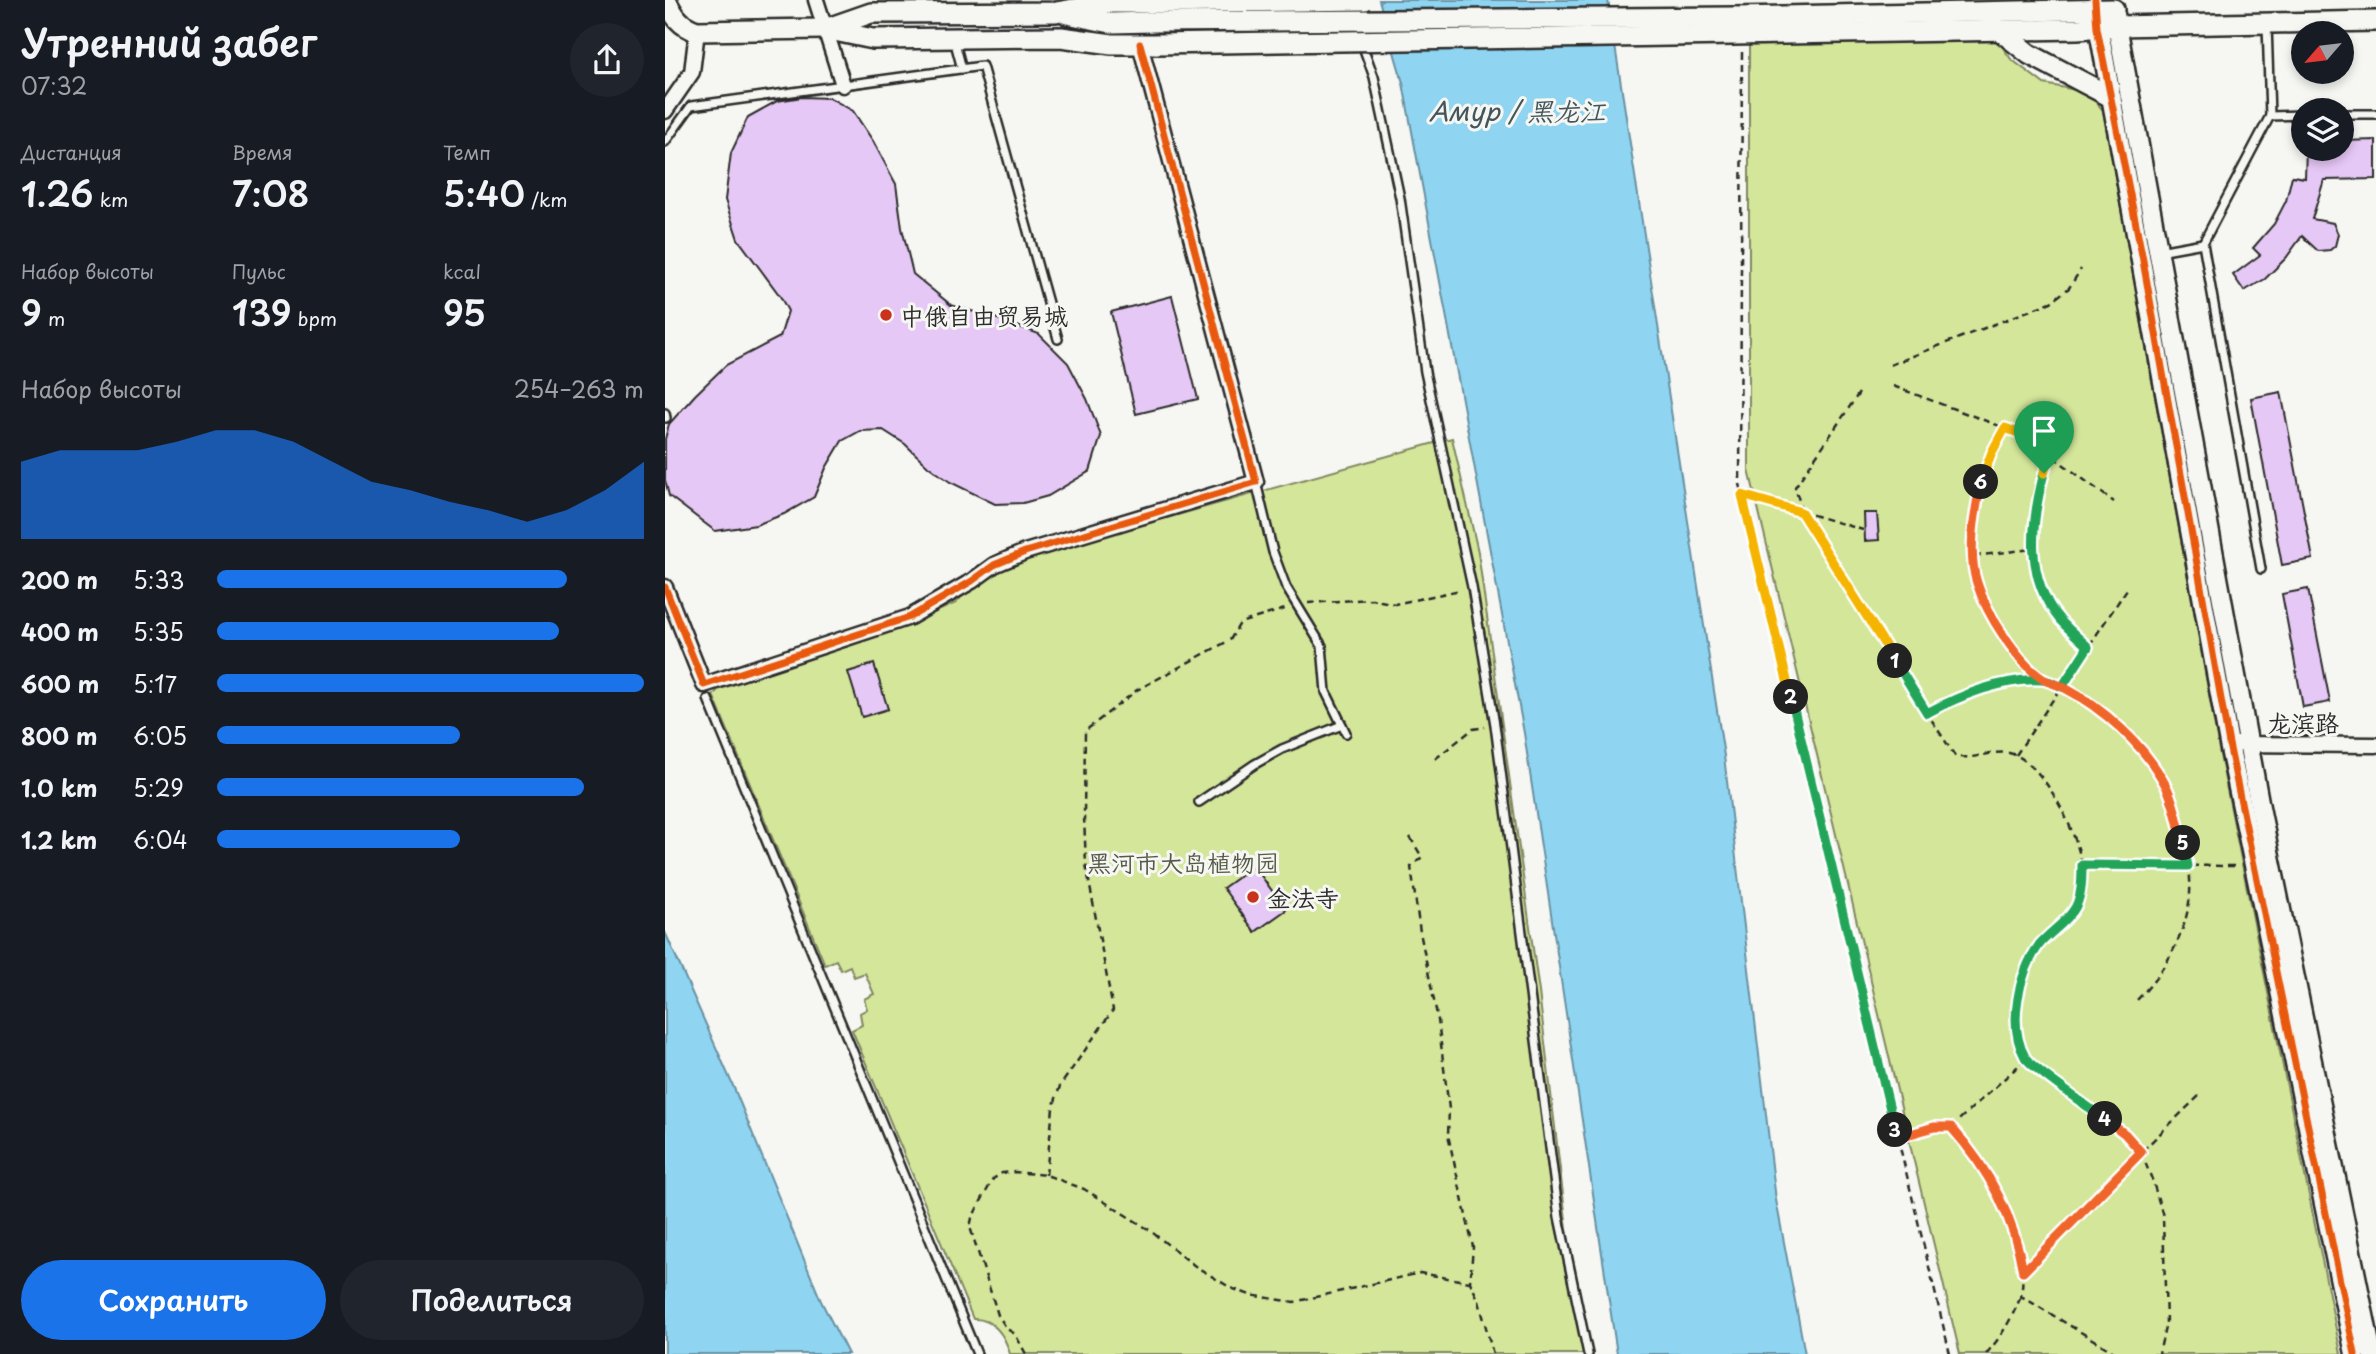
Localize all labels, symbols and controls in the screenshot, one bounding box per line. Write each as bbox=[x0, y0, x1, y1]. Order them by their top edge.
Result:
text: Утренний забег bbox=[21, 13, 317, 70]
north arrow bbox=[2291, 21, 2354, 84]
map controls bbox=[2291, 21, 2354, 161]
button: share bbox=[570, 23, 644, 97]
text: 07:32 bbox=[21, 68, 87, 103]
water label: Амур / 黑龙江 bbox=[1429, 91, 1606, 130]
button: layers bbox=[2291, 98, 2354, 161]
text: Дистанция bbox=[21, 138, 122, 166]
text: Время bbox=[232, 138, 293, 166]
text: Темп bbox=[443, 138, 491, 166]
text: 1.26 bbox=[21, 166, 93, 219]
text: 7:08 bbox=[232, 166, 309, 219]
text: 5:40 bbox=[443, 166, 525, 219]
text: km bbox=[93, 185, 128, 213]
text: /km bbox=[525, 185, 568, 213]
text: Набор высоты bbox=[21, 257, 154, 285]
text: Пульс bbox=[232, 257, 286, 285]
text: kcal bbox=[443, 257, 481, 285]
text: 9 bbox=[21, 285, 42, 338]
text: 139 bbox=[232, 285, 292, 338]
text: 95 bbox=[443, 285, 486, 338]
place label: 中俄自由贸易城 bbox=[900, 297, 1068, 333]
text: m bbox=[42, 304, 65, 332]
text: bpm bbox=[292, 304, 337, 332]
marker: 中俄自由贸易城 bbox=[878, 307, 894, 323]
text: Набор высоты bbox=[21, 371, 182, 406]
text: 254–263 m bbox=[514, 371, 644, 406]
pin bbox=[2014, 401, 2074, 473]
icon: arrive bbox=[2025, 412, 2063, 450]
pin: 6 bbox=[1963, 464, 1999, 500]
text: 6 bbox=[1974, 467, 1987, 495]
text: 200 m bbox=[21, 562, 98, 597]
text: 5:33 bbox=[133, 562, 185, 597]
text: 400 m bbox=[21, 614, 99, 649]
text: 5:35 bbox=[133, 614, 184, 649]
pin: 1 bbox=[1877, 644, 1913, 678]
text: 1 bbox=[1890, 646, 1899, 674]
text: 600 m bbox=[21, 666, 99, 701]
text: 5:17 bbox=[133, 666, 177, 701]
pin: 2 bbox=[1773, 680, 1809, 714]
text: 2 bbox=[1784, 682, 1797, 710]
street label: 龙滨路 bbox=[2267, 704, 2339, 740]
text: 800 m bbox=[21, 718, 98, 753]
text: 6:05 bbox=[133, 718, 187, 753]
text: 1.0 km bbox=[21, 770, 98, 805]
text: 5:29 bbox=[133, 770, 184, 805]
text: 1.2 km bbox=[21, 822, 97, 857]
text: 6:04 bbox=[133, 822, 188, 857]
pin: 5 bbox=[2165, 826, 2201, 860]
text: 5 bbox=[2176, 828, 2189, 856]
park label: 黑河市大岛植物园 bbox=[1087, 844, 1279, 880]
place label: 金法寺 bbox=[1267, 879, 1339, 915]
marker: 金法寺 bbox=[1245, 889, 1261, 905]
pin: 4 bbox=[2087, 1102, 2123, 1136]
text: 4 bbox=[2098, 1104, 2111, 1132]
pin: 3 bbox=[1877, 1112, 1913, 1148]
text: 3 bbox=[1888, 1115, 1901, 1143]
button: Сохранить bbox=[21, 1260, 326, 1340]
button: Поделиться bbox=[340, 1260, 644, 1340]

